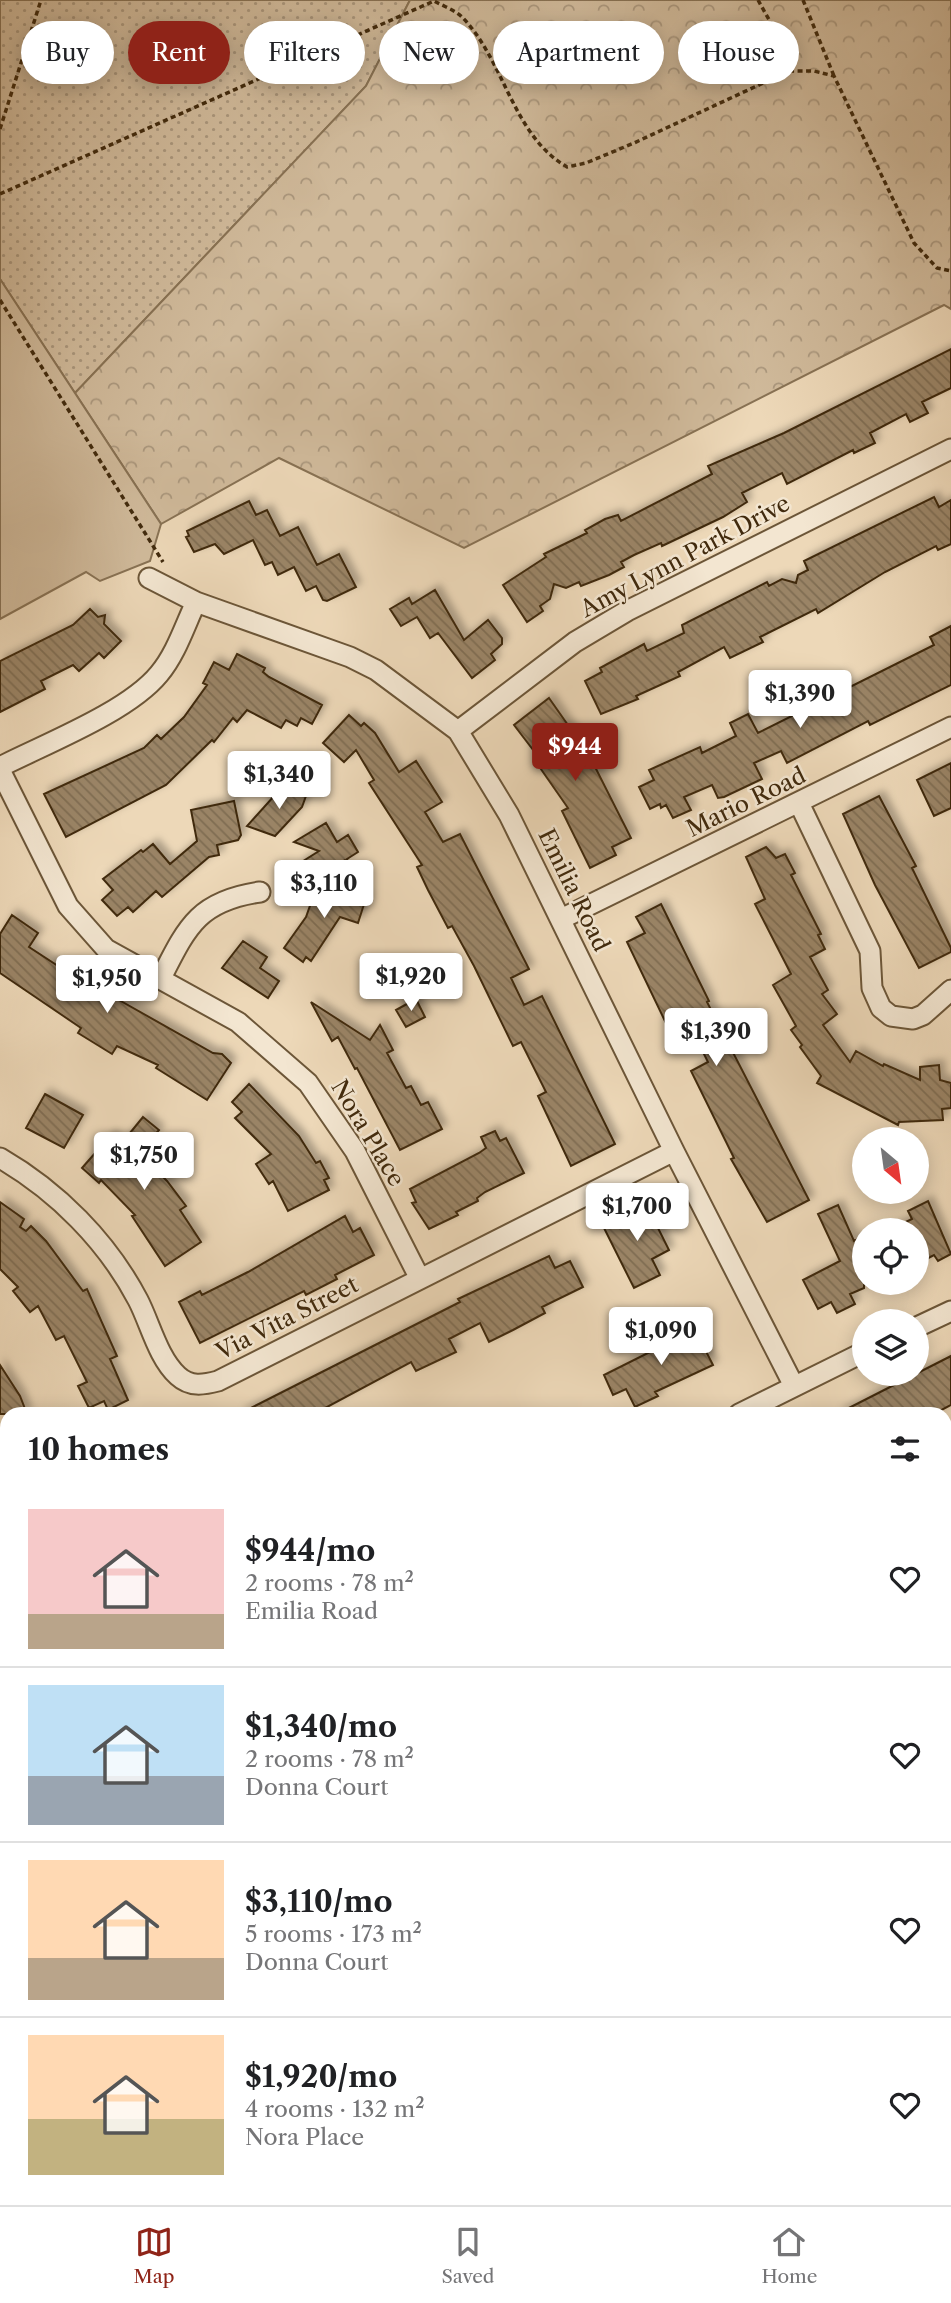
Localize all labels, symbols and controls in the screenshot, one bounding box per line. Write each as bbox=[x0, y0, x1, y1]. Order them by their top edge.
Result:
chip: Buy bbox=[21, 21, 114, 84]
chip: Rent bbox=[128, 21, 230, 84]
chip: Filters bbox=[244, 21, 365, 84]
chip: New bbox=[379, 21, 479, 84]
chip: Apartment bbox=[493, 21, 664, 84]
chip: House bbox=[678, 21, 799, 84]
street label: Amy Lynn Park Drive bbox=[575, 489, 794, 624]
pin: $1,390 bbox=[743, 670, 857, 730]
text: $1,390 bbox=[765, 679, 835, 707]
pin: $944 bbox=[534, 724, 616, 783]
text: $944 bbox=[548, 732, 602, 760]
pin: $1,340 bbox=[222, 752, 336, 811]
text: $1,340 bbox=[244, 760, 314, 788]
street label: Mario Road bbox=[682, 761, 810, 843]
street label: Emilia Road bbox=[532, 824, 616, 956]
pin: $3,110 bbox=[267, 860, 381, 920]
text: $3,110 bbox=[290, 869, 358, 897]
pin: $1,920 bbox=[354, 954, 468, 1013]
pin: $1,950 bbox=[50, 956, 164, 1015]
text: $1,920 bbox=[376, 962, 446, 990]
text: $1,950 bbox=[72, 964, 142, 992]
pin: $1,390 bbox=[659, 1009, 773, 1068]
text: $1,390 bbox=[681, 1017, 751, 1045]
street label: Nora Place bbox=[325, 1075, 411, 1191]
north arrow bbox=[852, 1127, 929, 1204]
map controls bbox=[852, 1127, 929, 1386]
pin: $1,750 bbox=[87, 1132, 201, 1192]
text: $1,750 bbox=[110, 1141, 178, 1169]
pin: $1,700 bbox=[580, 1184, 694, 1243]
text: $1,700 bbox=[602, 1192, 672, 1220]
button: locate bbox=[852, 1218, 929, 1295]
street label: Via Vita Street bbox=[210, 1270, 363, 1366]
pin: $1,090 bbox=[604, 1308, 718, 1367]
button: layers bbox=[852, 1309, 929, 1386]
text: $1,090 bbox=[625, 1316, 697, 1344]
icon: filters bbox=[886, 1430, 924, 1468]
text: 10 homes bbox=[28, 1431, 169, 1468]
text: $944/mo bbox=[245, 1532, 375, 1569]
icon: home bbox=[84, 1537, 168, 1621]
icon: heart bbox=[886, 1560, 924, 1598]
text: 2 rooms · 78 m² bbox=[245, 1569, 414, 1597]
text: Emilia Road bbox=[245, 1597, 378, 1625]
text: $1,340/mo bbox=[245, 1708, 397, 1745]
icon: home bbox=[84, 1713, 168, 1797]
icon: heart bbox=[886, 1736, 924, 1774]
text: 2 rooms · 78 m² bbox=[245, 1745, 414, 1773]
text: Donna Court bbox=[245, 1773, 388, 1801]
text: $3,110/mo bbox=[245, 1883, 393, 1920]
icon: home bbox=[84, 1888, 168, 1972]
icon: heart bbox=[886, 1911, 924, 1949]
text: 5 rooms · 173 m² bbox=[245, 1920, 422, 1948]
text: Donna Court bbox=[245, 1948, 388, 1976]
text: $1,920/mo bbox=[245, 2058, 397, 2095]
icon: home bbox=[84, 2063, 168, 2147]
icon: heart bbox=[886, 2086, 924, 2124]
text: 4 rooms · 132 m² bbox=[245, 2095, 425, 2123]
text: Nora Place bbox=[245, 2123, 364, 2151]
tab: Map bbox=[134, 2223, 174, 2288]
tab: Saved bbox=[442, 2223, 494, 2288]
tab: Home bbox=[762, 2223, 817, 2288]

